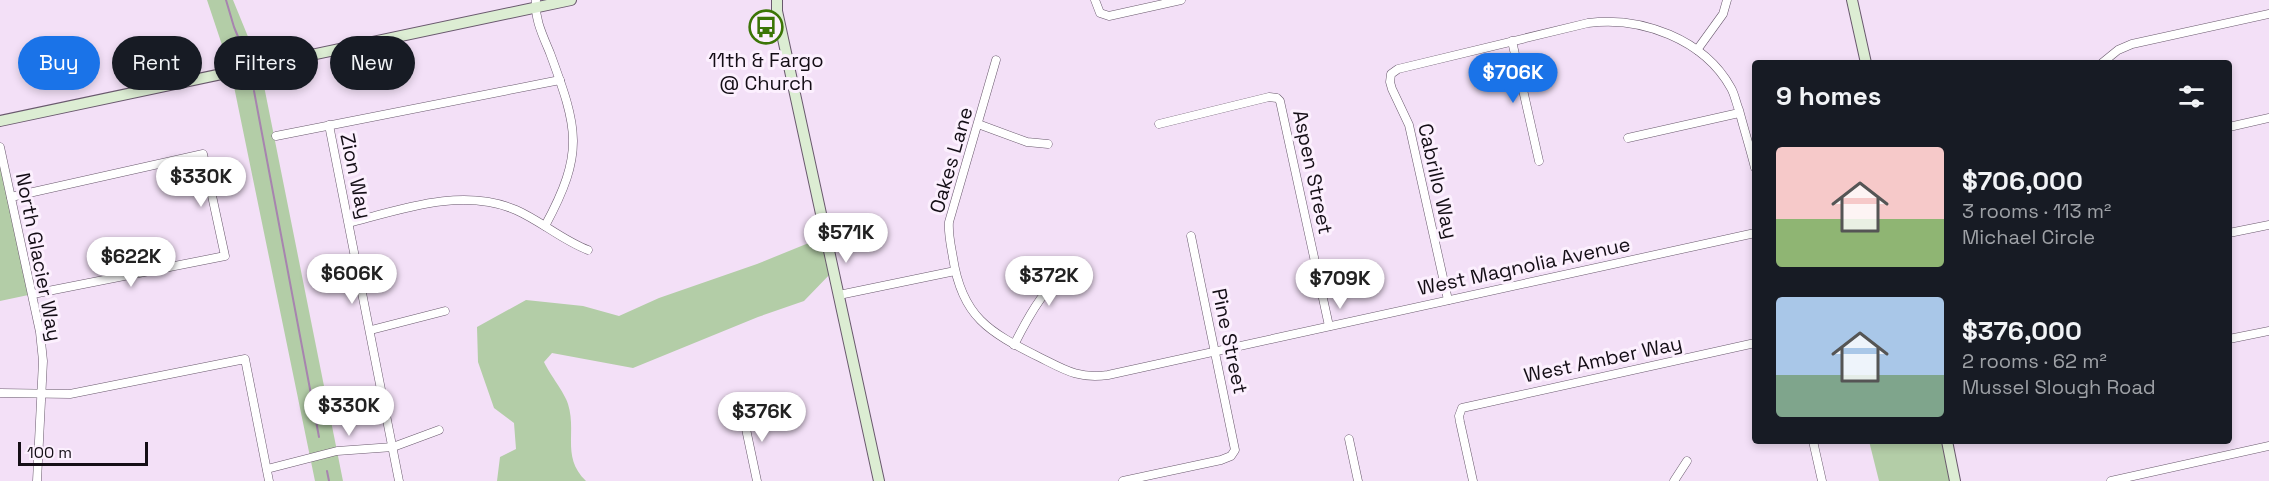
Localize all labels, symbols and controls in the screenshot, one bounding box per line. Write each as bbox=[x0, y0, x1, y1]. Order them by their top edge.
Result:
bus stop icon: 11th & Fargo @ Church bbox=[748, 9, 784, 45]
chip: Buy bbox=[18, 36, 100, 90]
chip: Rent bbox=[112, 36, 202, 90]
chip: Filters bbox=[214, 36, 318, 90]
chip: New bbox=[330, 36, 415, 90]
place label: 11th & Fargo @ Church bbox=[708, 47, 824, 96]
pin: $706K bbox=[1471, 53, 1555, 104]
text: $706K bbox=[1483, 59, 1543, 85]
text: 9 homes bbox=[1776, 79, 1881, 113]
icon: filters bbox=[2175, 80, 2208, 113]
street label: Oakes Lane bbox=[923, 104, 979, 216]
street label: Aspen Street bbox=[1287, 107, 1339, 237]
street label: Cabrillo Way bbox=[1412, 121, 1464, 241]
street label: Zion Way bbox=[334, 131, 378, 221]
pin: $330K bbox=[159, 157, 243, 208]
text: $330K bbox=[170, 163, 232, 189]
text: $706,000 bbox=[1962, 164, 2083, 198]
street label: North Glacier Way bbox=[10, 171, 68, 343]
icon: home bbox=[1824, 171, 1896, 243]
text: 3 rooms · 113 m² bbox=[1962, 198, 2111, 224]
pin: $571K bbox=[804, 213, 888, 264]
text: $571K bbox=[818, 219, 874, 245]
text: Michael Circle bbox=[1962, 224, 2095, 250]
street label: West Magnolia Avenue bbox=[1415, 231, 1633, 301]
pin: $622K bbox=[89, 237, 173, 288]
text: $622K bbox=[101, 243, 161, 269]
pin: $606K bbox=[310, 254, 394, 305]
pin: $372K bbox=[1007, 256, 1091, 307]
pin: $709K bbox=[1298, 259, 1382, 310]
text: $606K bbox=[321, 260, 383, 286]
text: $372K bbox=[1019, 262, 1079, 288]
text: $709K bbox=[1310, 265, 1370, 291]
street label: Pine Street bbox=[1206, 286, 1254, 396]
text: $376,000 bbox=[1962, 314, 2082, 348]
icon: home bbox=[1824, 321, 1896, 393]
street label: West Amber Way bbox=[1521, 330, 1685, 388]
text: 2 rooms · 62 m² bbox=[1962, 348, 2107, 374]
text: Mussel Slough Road bbox=[1962, 374, 2156, 400]
pin: $330K bbox=[307, 386, 391, 437]
text: $330K bbox=[318, 392, 380, 418]
pin: $376K bbox=[720, 392, 804, 443]
text: $376K bbox=[732, 398, 792, 424]
scale bar bbox=[18, 439, 148, 466]
text: 100 m bbox=[27, 442, 72, 463]

